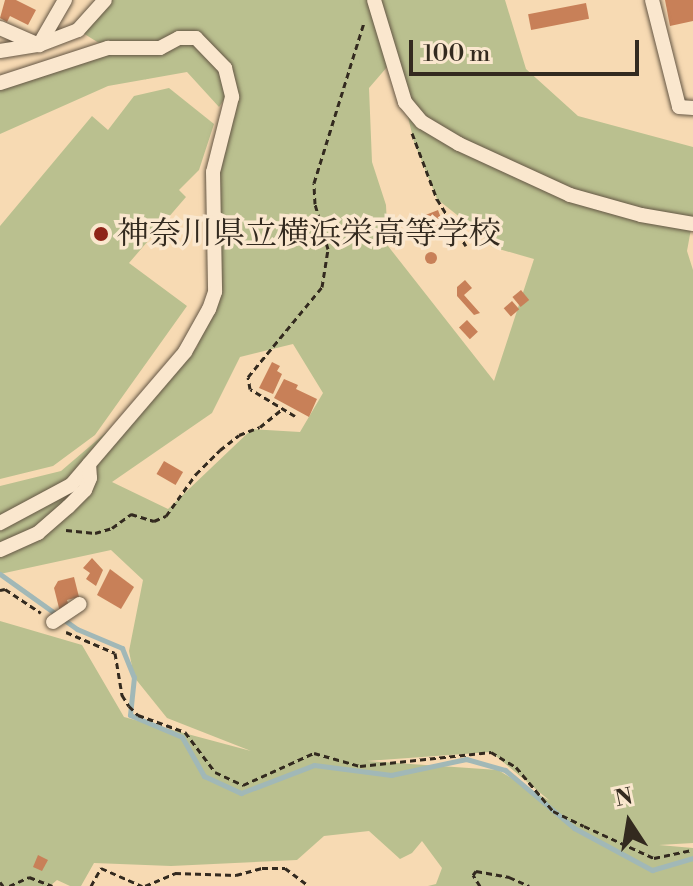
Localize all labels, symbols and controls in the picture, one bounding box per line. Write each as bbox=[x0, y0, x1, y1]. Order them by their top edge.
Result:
scale bar bbox=[413, 24, 643, 74]
text: 100 m bbox=[423, 39, 490, 69]
place label: 神奈川県立横浜栄高等学校 bbox=[117, 215, 501, 253]
marker: 神奈川県立横浜栄高等学校 bbox=[92, 225, 110, 243]
north arrow bbox=[589, 782, 669, 862]
text: N bbox=[613, 783, 635, 813]

